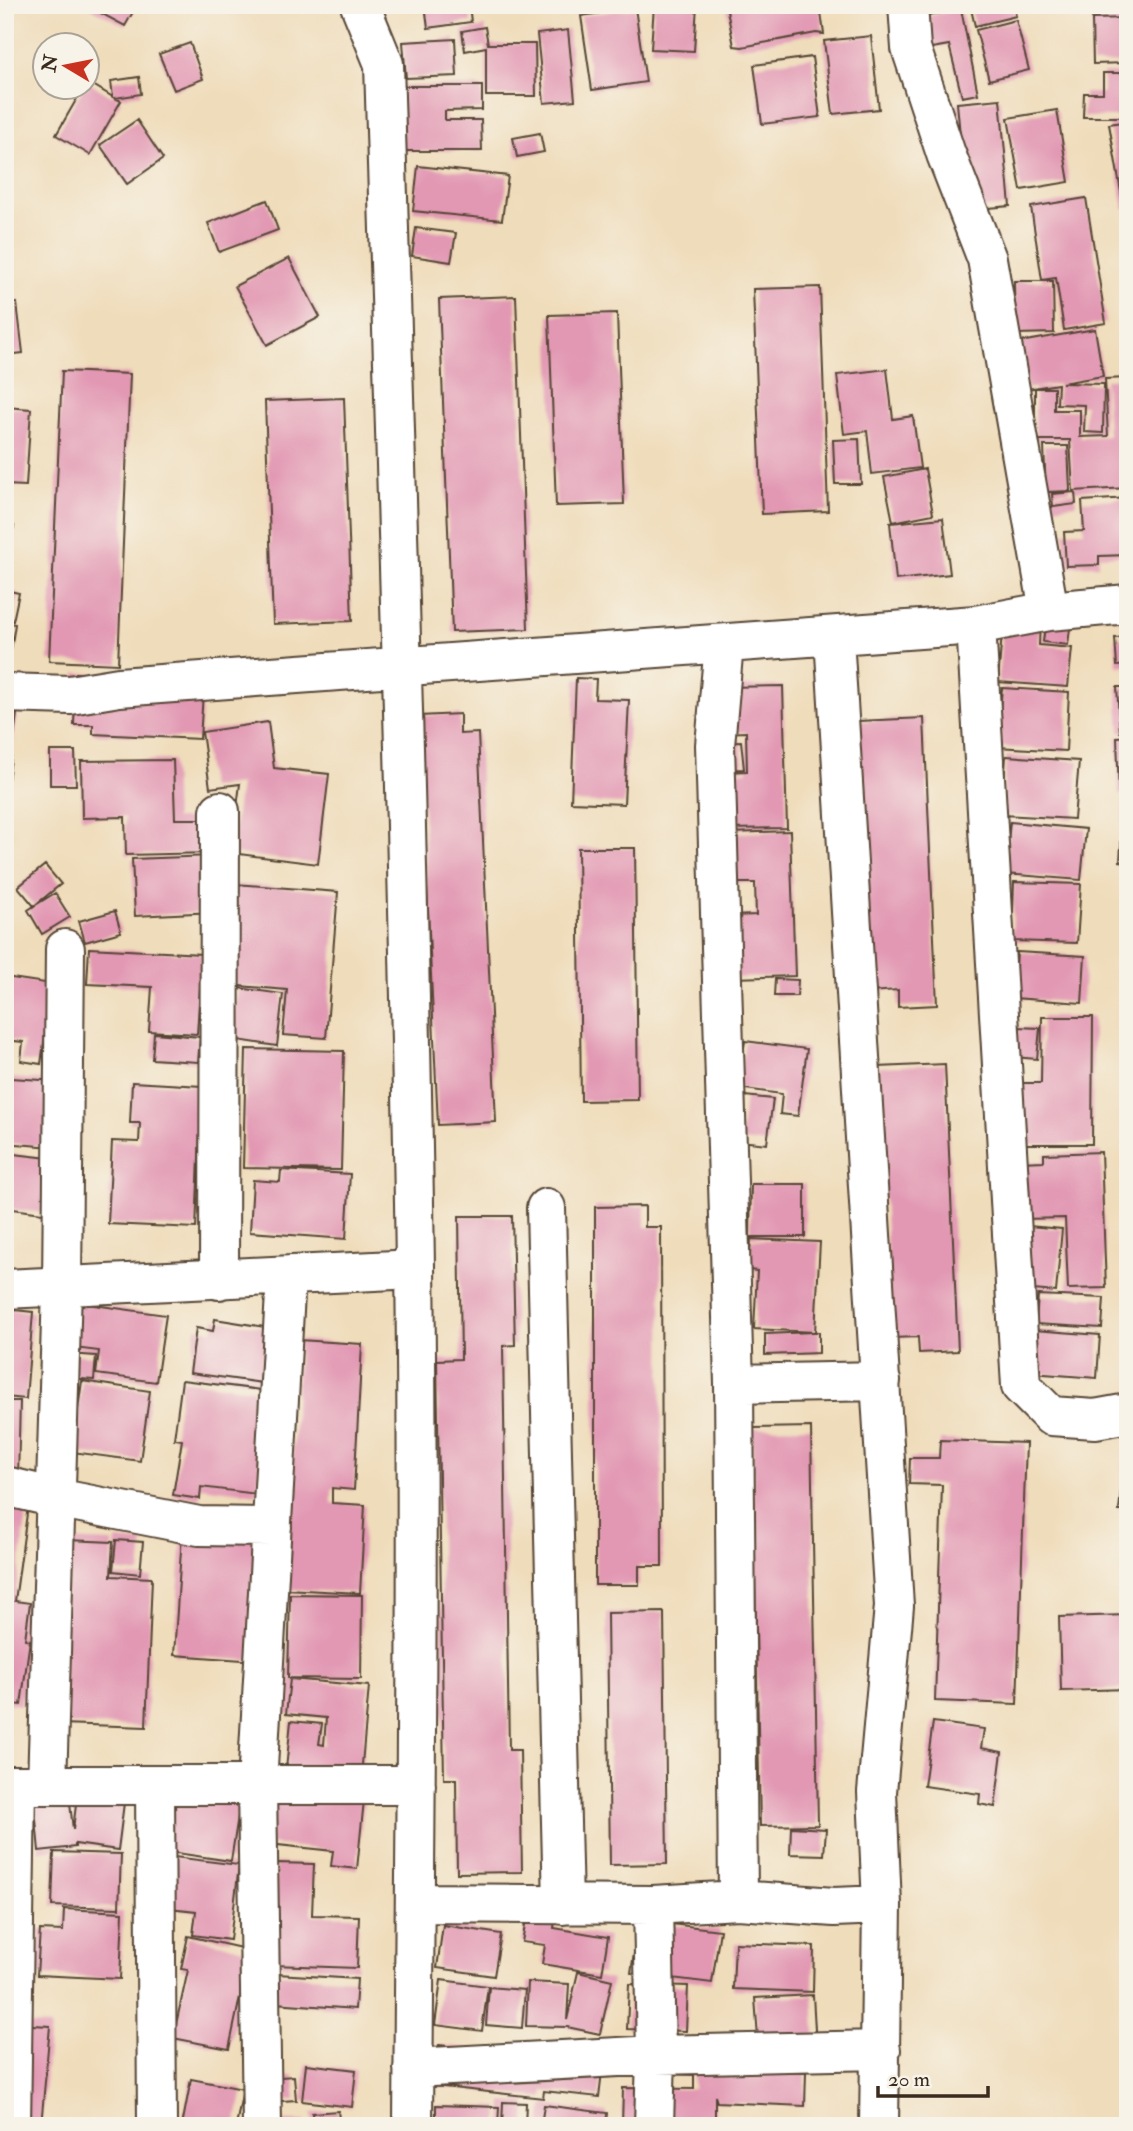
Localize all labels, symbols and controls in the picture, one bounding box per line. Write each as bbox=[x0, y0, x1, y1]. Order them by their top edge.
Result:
north arrow bbox=[32, 32, 102, 102]
text: N bbox=[37, 52, 64, 75]
scale bar bbox=[878, 2054, 988, 2098]
text: 20 m bbox=[888, 2066, 930, 2093]

